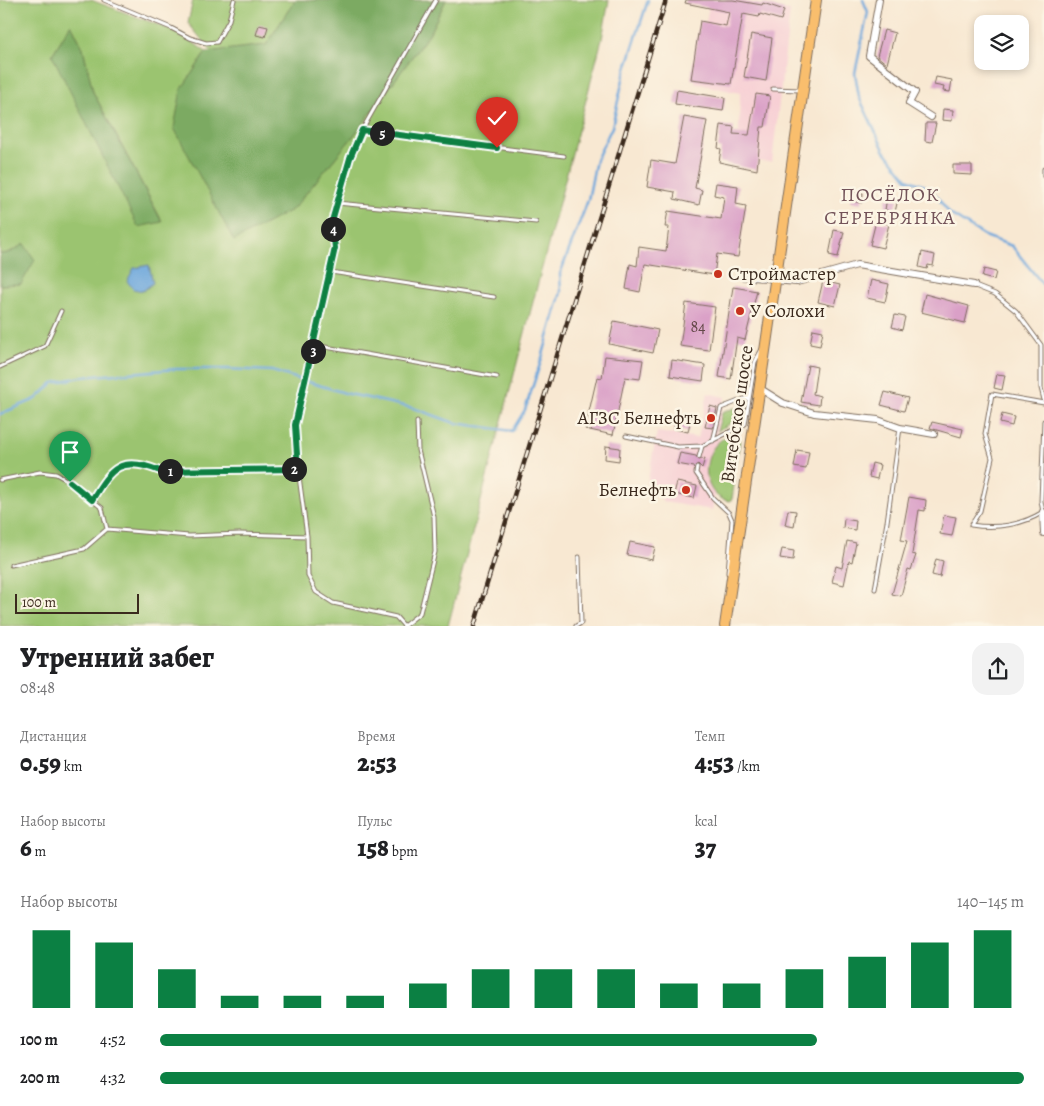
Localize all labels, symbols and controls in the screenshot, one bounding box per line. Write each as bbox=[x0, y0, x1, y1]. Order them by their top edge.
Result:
map controls bbox=[974, 15, 1029, 70]
button: layers bbox=[974, 15, 1029, 70]
pin bbox=[476, 97, 518, 148]
icon: check bbox=[483, 104, 511, 132]
pin: 5 bbox=[370, 120, 394, 146]
text: 5 bbox=[380, 124, 385, 143]
district label: ПОСЁЛОК СЕРЕБРЯНКА bbox=[824, 181, 956, 231]
pin: 4 bbox=[320, 216, 346, 242]
text: 4 bbox=[330, 220, 337, 239]
place label: Строймастер bbox=[728, 261, 836, 287]
marker: Строймастер bbox=[712, 268, 724, 280]
place label: У Солохи bbox=[750, 298, 825, 324]
marker: У Солохи bbox=[734, 305, 746, 317]
house number: 84 bbox=[690, 316, 706, 338]
pin: 3 bbox=[300, 338, 326, 364]
text: 3 bbox=[310, 342, 317, 361]
street label: Витебское шоссе bbox=[714, 343, 760, 485]
place label: АГЗС Белнефть bbox=[576, 405, 701, 431]
marker: АГЗС Белнефть bbox=[705, 412, 717, 424]
pin bbox=[49, 431, 91, 482]
icon: arrive bbox=[56, 438, 84, 466]
pin: 2 bbox=[282, 456, 306, 482]
pin: 1 bbox=[158, 458, 182, 484]
text: 2 bbox=[291, 460, 298, 479]
text: 1 bbox=[168, 462, 173, 481]
place label: Белнефть bbox=[599, 477, 676, 503]
marker: Белнефть bbox=[680, 484, 692, 496]
scale bar bbox=[15, 591, 139, 614]
text: 100 m bbox=[22, 593, 56, 612]
text: Утренний забег bbox=[20, 639, 214, 677]
button: share bbox=[972, 643, 1024, 695]
text: 08:48 bbox=[20, 677, 55, 699]
text: Дистанция bbox=[20, 727, 87, 746]
text: Время bbox=[357, 727, 395, 746]
text: Темп bbox=[695, 727, 725, 746]
text: 0.59 bbox=[20, 746, 61, 780]
text: 2:53 bbox=[357, 746, 397, 780]
text: 4:53 bbox=[695, 746, 734, 780]
text: km bbox=[61, 757, 82, 776]
text: /km bbox=[734, 757, 760, 776]
text: Набор высоты bbox=[20, 812, 106, 831]
text: Пульс bbox=[357, 812, 392, 831]
text: kcal bbox=[695, 812, 717, 831]
text: 6 bbox=[20, 831, 32, 865]
text: 158 bbox=[357, 831, 389, 865]
text: 37 bbox=[695, 831, 716, 865]
text: m bbox=[32, 842, 46, 861]
text: bpm bbox=[389, 842, 418, 861]
text: Набор высоты bbox=[20, 891, 118, 913]
text: 140–145 m bbox=[957, 891, 1024, 913]
text: 100 m bbox=[20, 1029, 58, 1051]
text: 4:52 bbox=[100, 1029, 126, 1051]
text: 200 m bbox=[20, 1067, 60, 1089]
text: 4:32 bbox=[100, 1067, 125, 1089]

